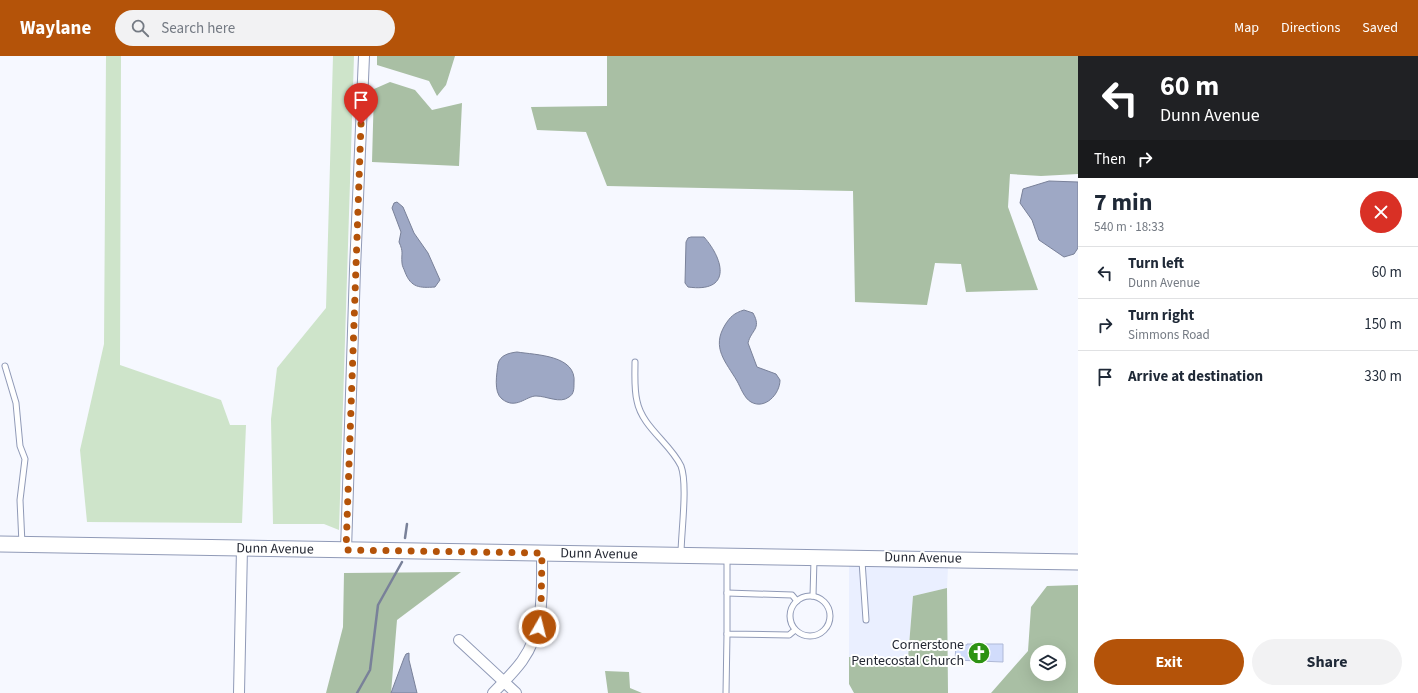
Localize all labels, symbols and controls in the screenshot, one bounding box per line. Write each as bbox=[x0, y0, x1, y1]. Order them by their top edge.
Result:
search box bbox=[115, 10, 395, 46]
text: Waylane bbox=[20, 15, 91, 42]
icon: search bbox=[129, 17, 151, 39]
text: Search here bbox=[161, 18, 235, 39]
text: Map bbox=[1234, 18, 1259, 38]
text: Directions bbox=[1281, 18, 1340, 38]
text: Saved bbox=[1362, 18, 1398, 38]
text: 60 m bbox=[1160, 66, 1219, 106]
icon: left bbox=[1094, 72, 1146, 124]
pin bbox=[344, 83, 378, 124]
icon: arrive bbox=[350, 89, 372, 111]
text: Dunn Avenue bbox=[1160, 103, 1260, 128]
icon: right bbox=[1134, 148, 1156, 170]
text: Then bbox=[1094, 149, 1126, 170]
text: 7 min bbox=[1094, 185, 1152, 220]
button: close bbox=[1360, 191, 1402, 233]
text: 540 m · 18:33 bbox=[1094, 218, 1164, 236]
text: Turn left bbox=[1128, 253, 1184, 274]
icon: left bbox=[1094, 262, 1116, 284]
text: 60 m bbox=[1372, 262, 1402, 283]
text: Dunn Avenue bbox=[1128, 274, 1200, 292]
text: Turn right bbox=[1128, 305, 1194, 326]
icon: right bbox=[1094, 314, 1116, 336]
text: 150 m bbox=[1364, 314, 1402, 335]
text: Simmons Road bbox=[1128, 326, 1210, 344]
icon: arrive bbox=[1094, 366, 1116, 388]
text: Arrive at destination bbox=[1128, 366, 1263, 387]
text: 330 m bbox=[1364, 366, 1402, 387]
street label: Dunn Avenue bbox=[236, 538, 314, 560]
street label: Dunn Avenue bbox=[560, 543, 638, 565]
street label: Dunn Avenue bbox=[884, 547, 962, 569]
position arrow bbox=[518, 606, 560, 648]
place label: Cornerstone Pentecostal Church bbox=[851, 635, 964, 671]
button: Exit bbox=[1094, 639, 1244, 685]
button: Share bbox=[1252, 639, 1402, 685]
church icon: Cornerstone Pentecostal Church bbox=[966, 640, 992, 666]
map controls bbox=[1030, 645, 1066, 681]
button: layers bbox=[1030, 645, 1066, 681]

